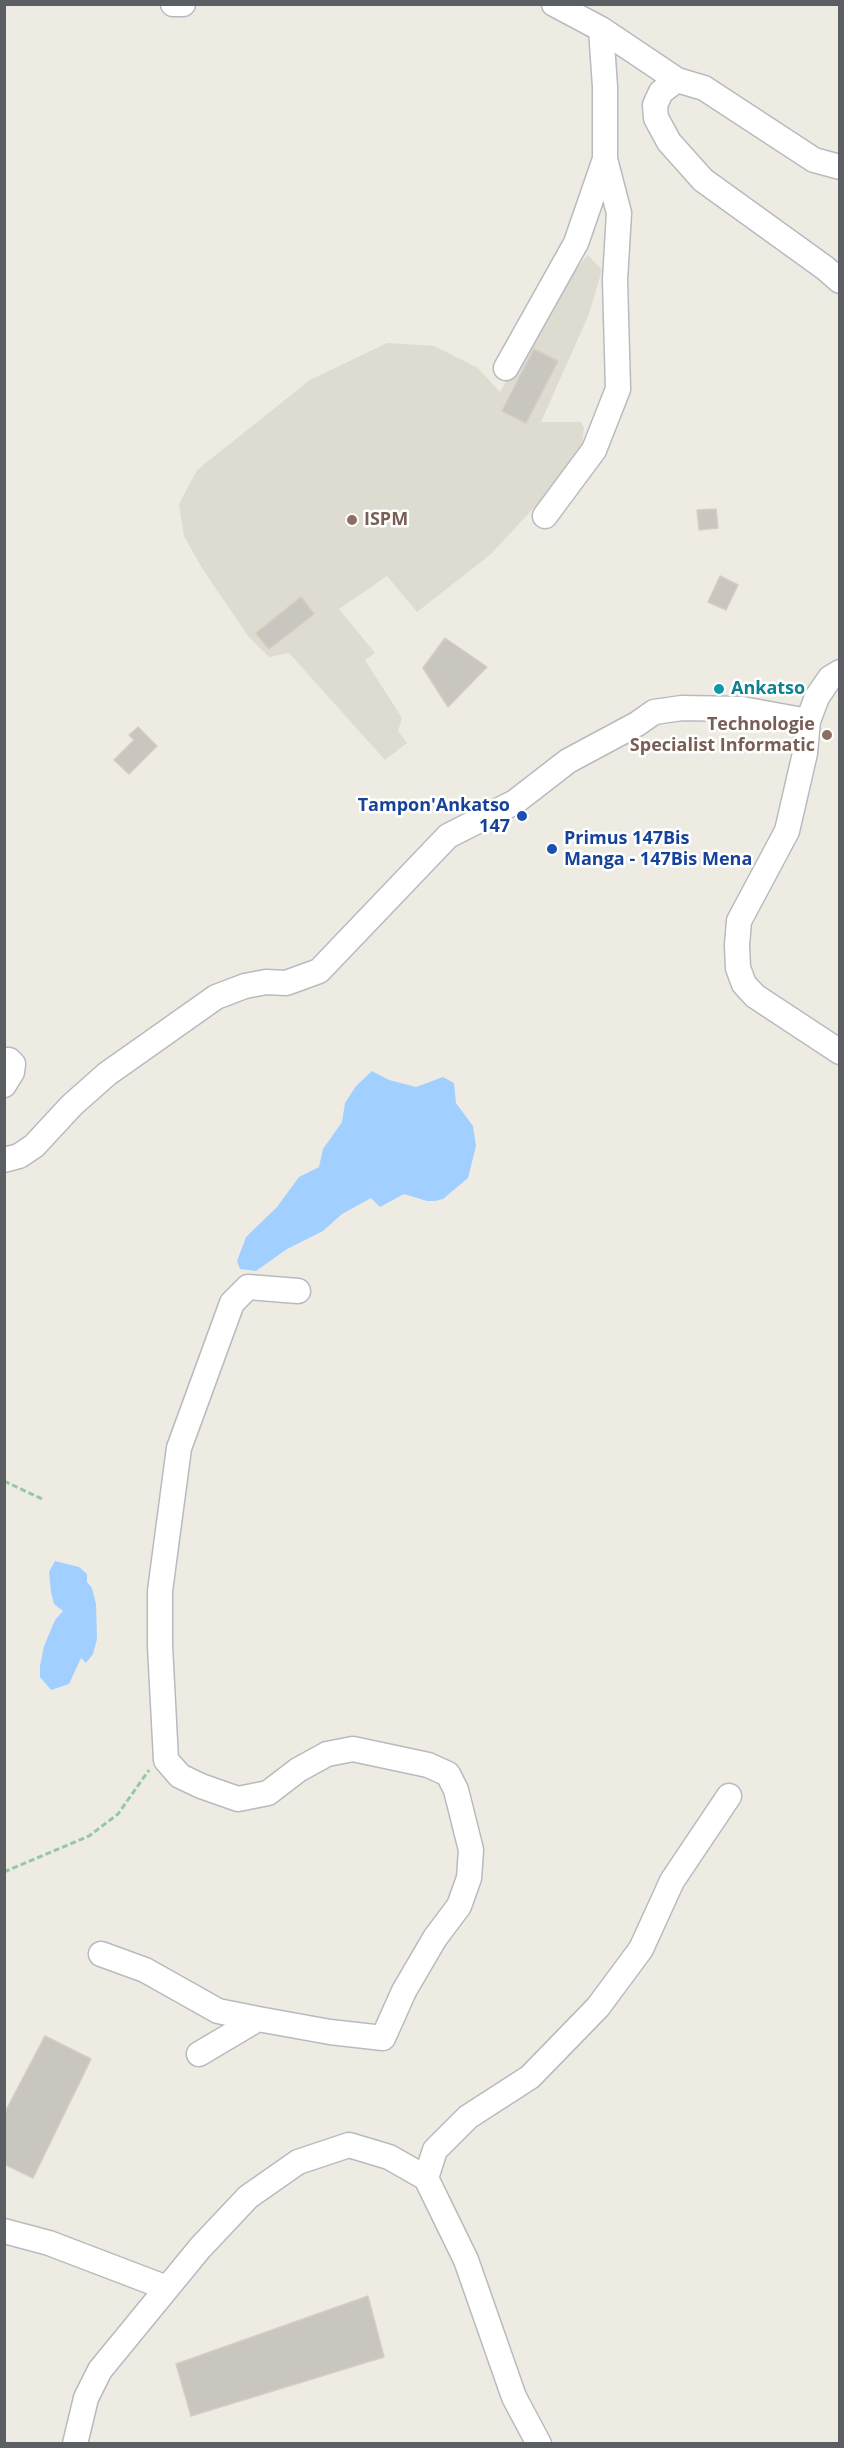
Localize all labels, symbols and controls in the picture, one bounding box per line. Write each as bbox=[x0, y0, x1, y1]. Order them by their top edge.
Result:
place label: ISPM bbox=[364, 509, 408, 531]
marker: ISPM bbox=[345, 513, 359, 527]
place label: Ankatso bbox=[731, 678, 805, 700]
marker: Ankatso bbox=[712, 682, 726, 696]
place label: Technologie Specialist Informatic bbox=[630, 714, 815, 756]
marker: Technologie Specialist Informatic bbox=[820, 728, 834, 742]
place label: Tampon'Ankatso 147 bbox=[358, 795, 510, 838]
marker: Tampon'Ankatso 147 bbox=[515, 809, 529, 823]
place label: Primus 147Bis Manga - 147Bis Mena bbox=[564, 828, 752, 870]
marker: Primus 147Bis Manga - 147Bis Mena bbox=[545, 842, 559, 856]

